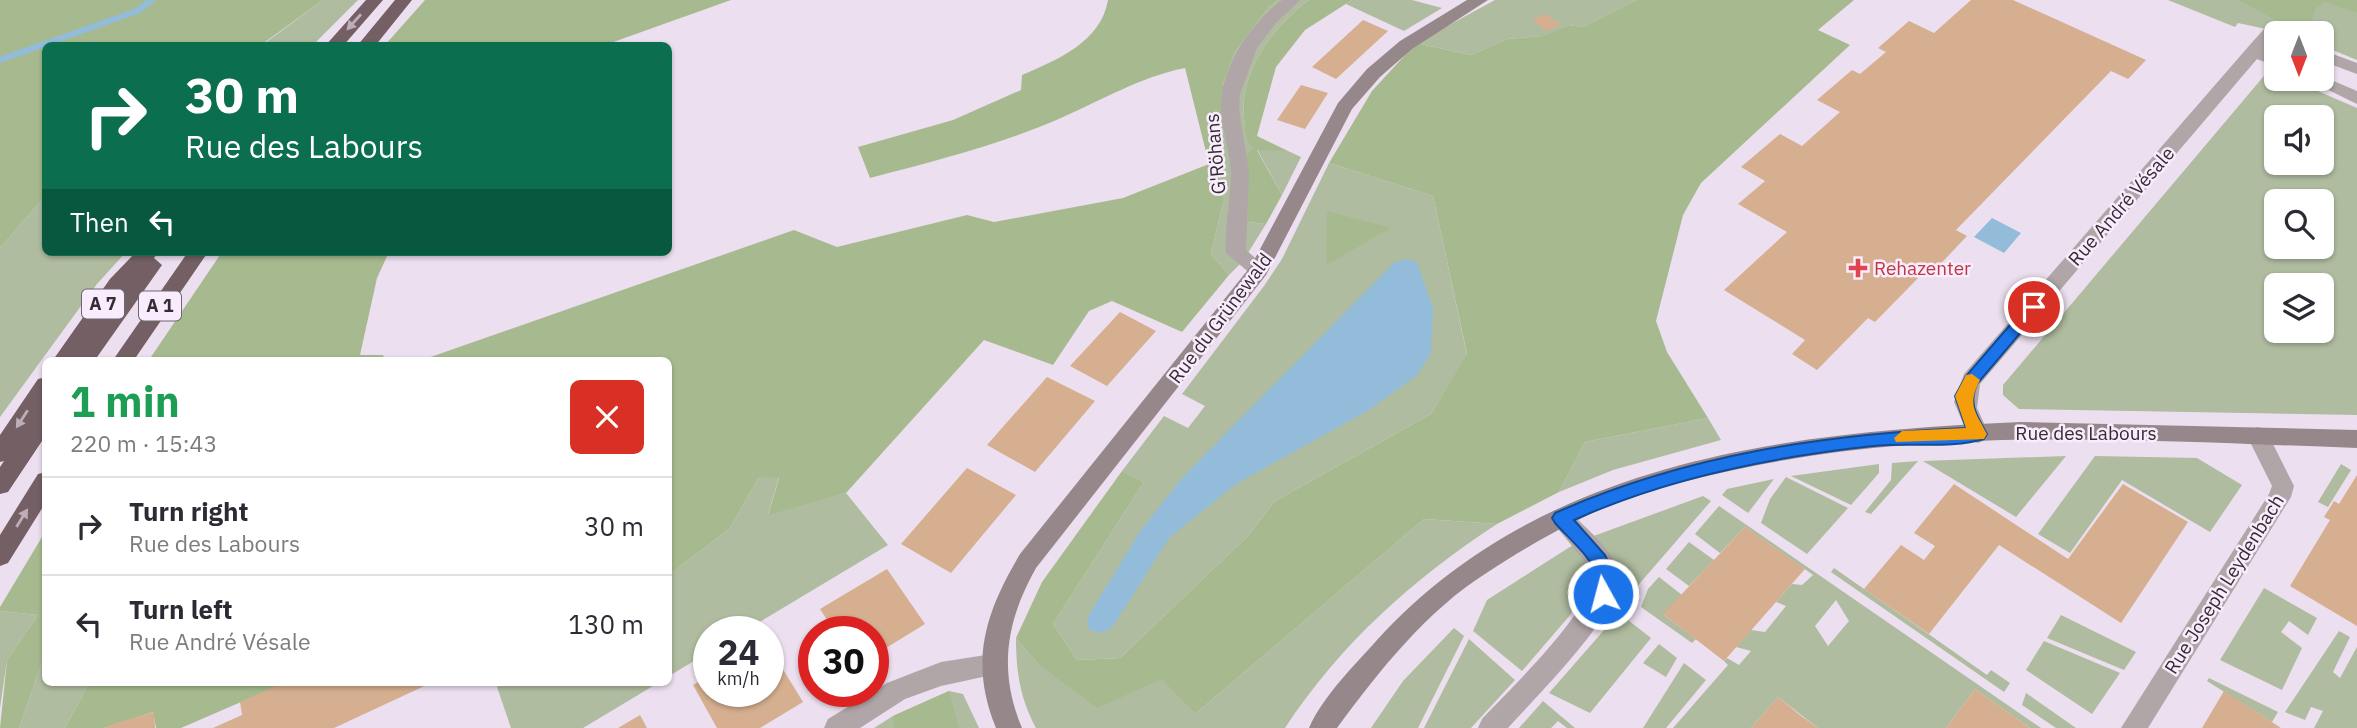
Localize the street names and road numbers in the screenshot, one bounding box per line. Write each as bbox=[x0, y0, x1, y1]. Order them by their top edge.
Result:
street label: G'Röhans bbox=[1200, 113, 1230, 195]
street label: Rue André Vésale bbox=[2063, 141, 2179, 271]
street label: Rue du Grünewald bbox=[1163, 248, 1277, 388]
road number: A 7 bbox=[82, 290, 124, 318]
road number: A 1 bbox=[139, 292, 181, 320]
street label: Rue des Labours bbox=[2015, 421, 2157, 445]
street label: Rue Joseph Leydenbach bbox=[2159, 490, 2289, 678]

